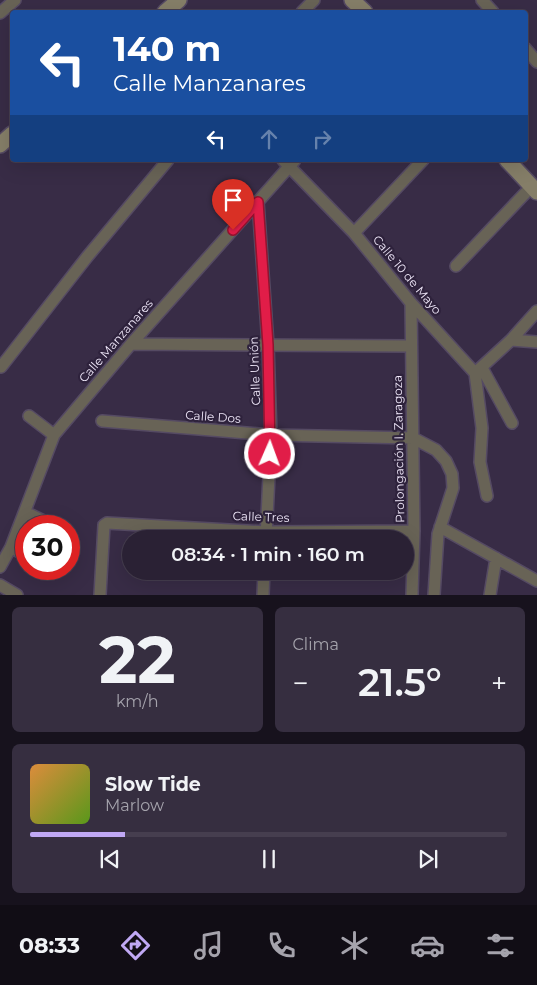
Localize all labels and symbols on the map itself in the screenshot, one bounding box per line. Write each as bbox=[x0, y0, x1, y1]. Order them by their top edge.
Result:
pin bbox=[212, 179, 254, 230]
street label: Calle 10 de Mayo bbox=[370, 232, 445, 317]
street label: Calle Manzanares bbox=[75, 296, 156, 385]
street label: Calle Unión bbox=[246, 336, 263, 406]
street label: Prolongación I. Zaragoza bbox=[390, 375, 407, 523]
street label: Calle Dos bbox=[185, 407, 241, 426]
position arrow bbox=[243, 427, 295, 479]
street label: Calle Tres bbox=[232, 508, 290, 525]
speed limit sign: 30 bbox=[15, 515, 80, 580]

